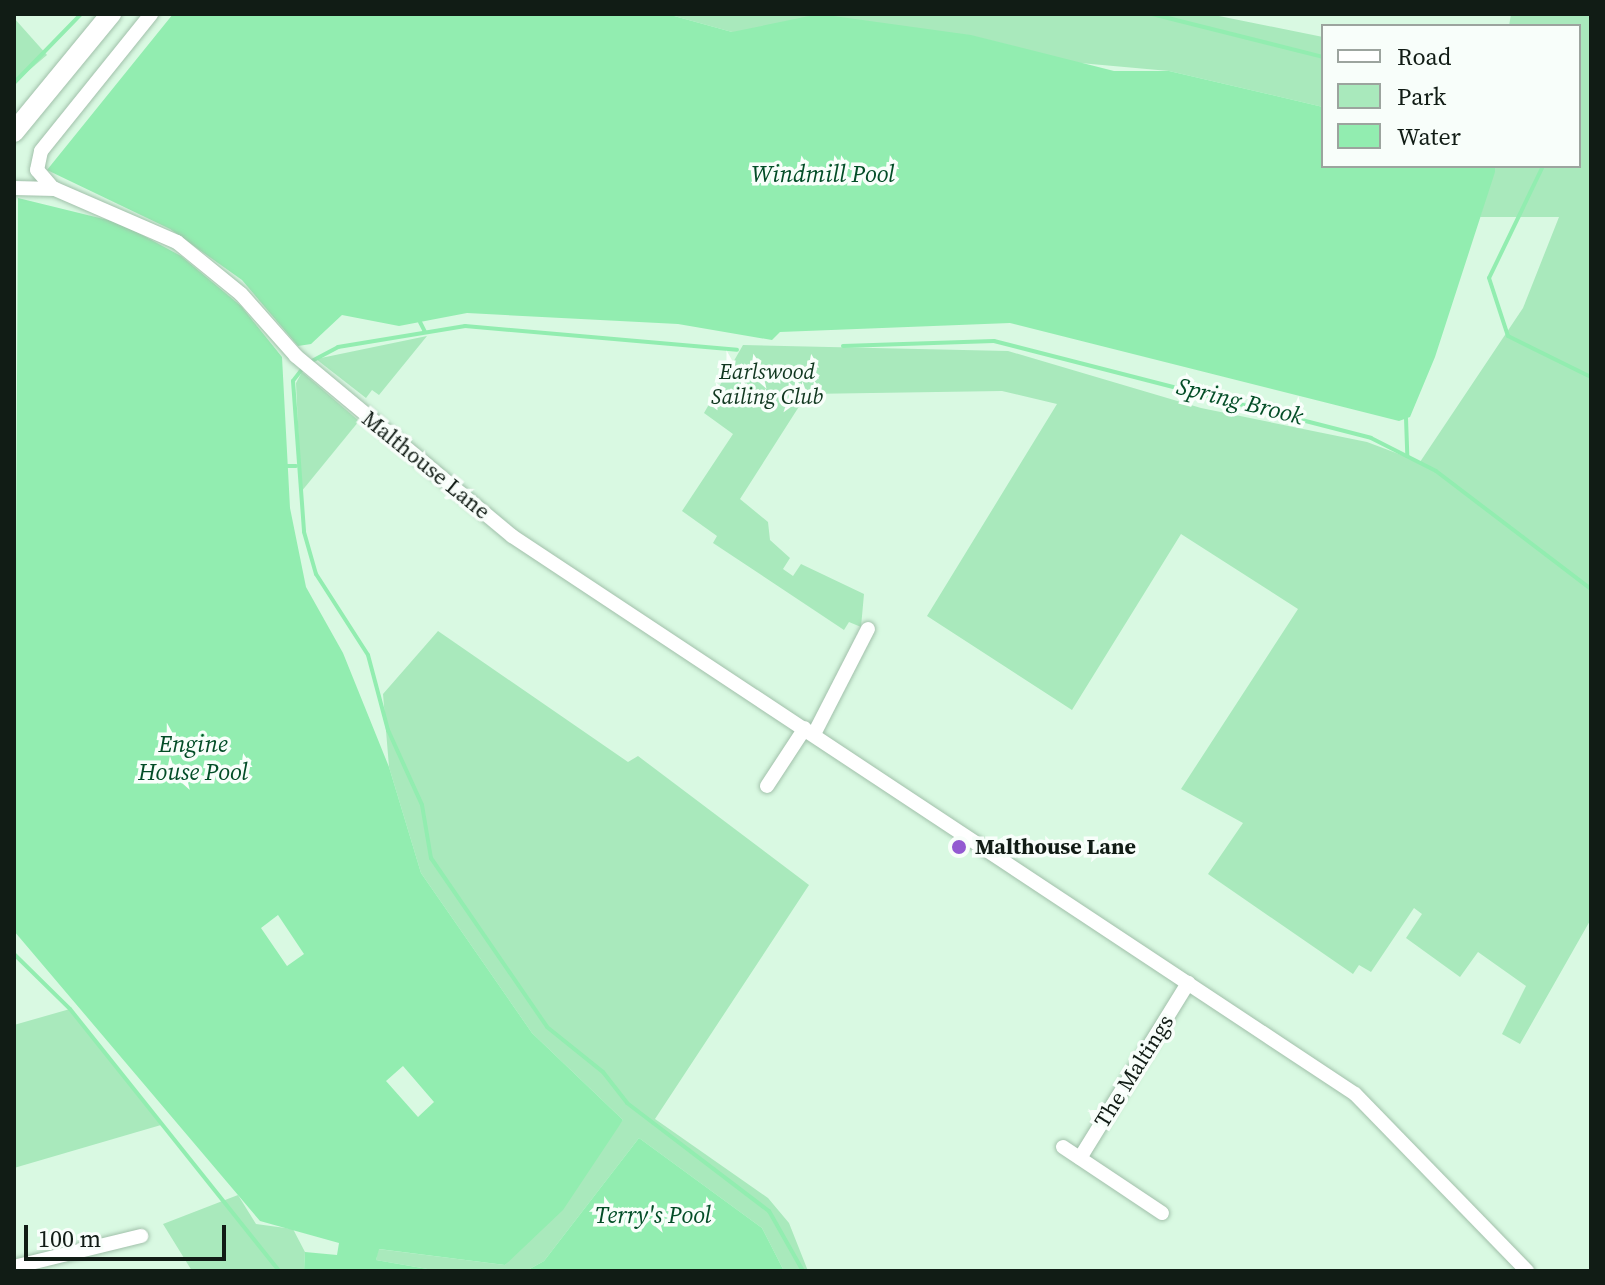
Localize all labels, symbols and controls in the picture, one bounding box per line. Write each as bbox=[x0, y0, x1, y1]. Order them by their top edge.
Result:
legend bbox=[1321, 24, 1581, 168]
text: Road bbox=[1397, 40, 1451, 73]
text: Park bbox=[1397, 80, 1446, 113]
text: Water bbox=[1397, 120, 1461, 153]
water label: Windmill Pool bbox=[751, 160, 895, 188]
park label: Earlswood Sailing Club bbox=[711, 358, 823, 410]
water label: Spring Brook bbox=[1174, 371, 1306, 431]
street label: Malthouse Lane bbox=[357, 405, 495, 525]
water label: Engine House Pool bbox=[138, 730, 248, 786]
place label: Malthouse Lane bbox=[975, 834, 1136, 860]
marker: Malthouse Lane bbox=[950, 838, 968, 856]
street label: The Maltings bbox=[1089, 1010, 1179, 1132]
water label: Terry's Pool bbox=[595, 1201, 711, 1229]
scale bar bbox=[28, 1209, 230, 1259]
text: 100 m bbox=[38, 1222, 101, 1255]

